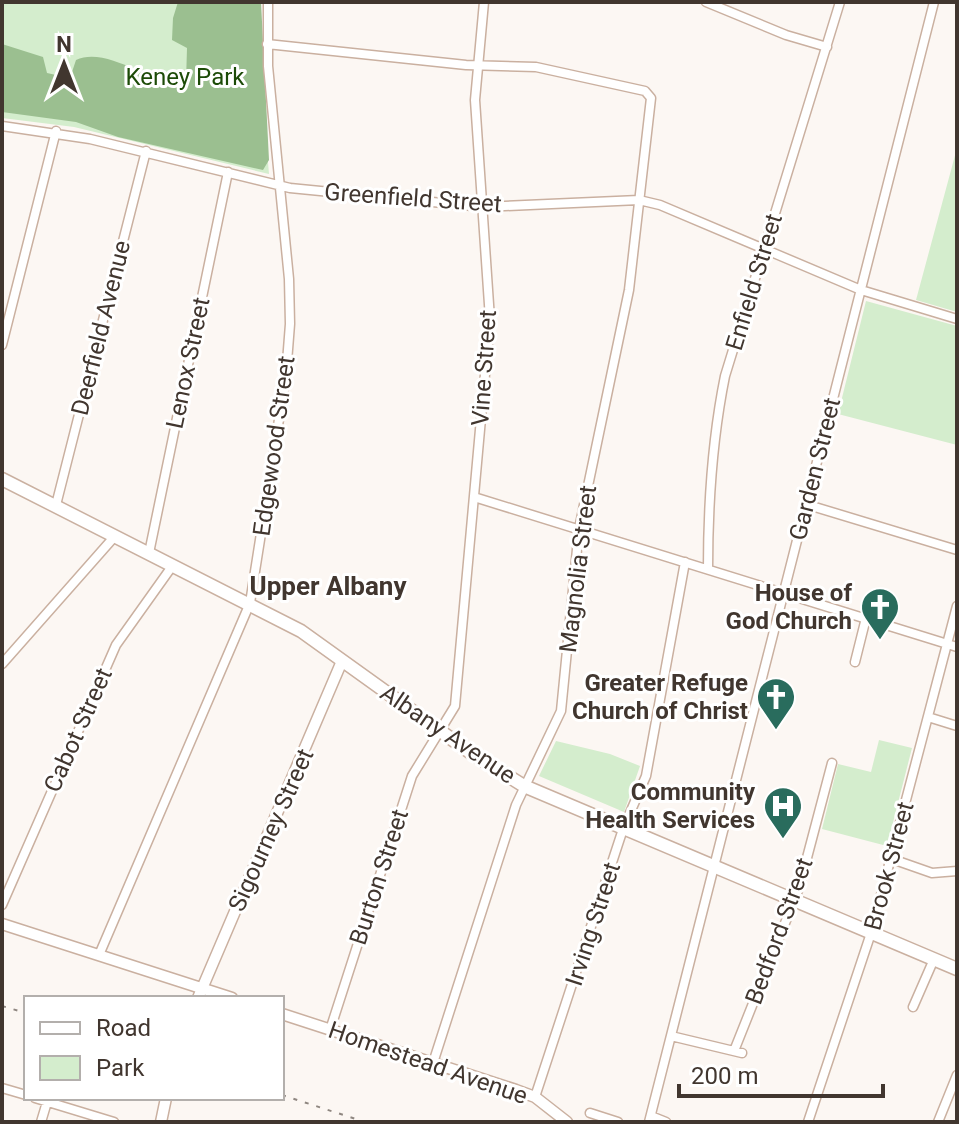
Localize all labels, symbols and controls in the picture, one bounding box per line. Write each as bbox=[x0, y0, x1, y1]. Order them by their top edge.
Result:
north arrow bbox=[24, 24, 104, 104]
text: N bbox=[56, 32, 72, 57]
park label: Keney Park bbox=[126, 63, 245, 91]
street label: Greenfield Street bbox=[323, 178, 503, 218]
street label: Enfield Street bbox=[720, 210, 788, 354]
street label: Deerfield Avenue bbox=[66, 238, 136, 418]
street label: Lenox Street bbox=[160, 295, 216, 431]
street label: Vine Street bbox=[466, 309, 502, 427]
street label: Edgewood Street bbox=[248, 354, 301, 538]
street label: Garden Street bbox=[784, 395, 846, 543]
street label: Magnolia Street bbox=[554, 484, 602, 654]
district label: Upper Albany bbox=[250, 571, 407, 601]
place label: House of God Church bbox=[726, 579, 852, 635]
church icon: House of God Church bbox=[859, 586, 901, 641]
street label: Cabot Street bbox=[38, 663, 118, 796]
place label: Greater Refuge Church of Christ bbox=[572, 669, 748, 725]
church icon: Greater Refuge Church of Christ bbox=[755, 676, 797, 731]
street label: Albany Avenue bbox=[375, 678, 521, 790]
street label: Sigourney Street bbox=[223, 744, 319, 916]
place label: Community Health Services bbox=[585, 778, 756, 834]
hospital icon: Community Health Services bbox=[762, 785, 804, 840]
street label: Brook Street bbox=[858, 799, 920, 933]
street label: Burton Street bbox=[344, 806, 414, 948]
street label: Bedford Street bbox=[740, 854, 819, 1008]
street label: Irving Street bbox=[560, 859, 626, 989]
legend bbox=[24, 996, 284, 1100]
text: Road bbox=[96, 1014, 151, 1042]
street label: Homestead Avenue bbox=[325, 1016, 531, 1110]
scale bar bbox=[679, 1048, 883, 1098]
text: Park bbox=[96, 1054, 145, 1082]
text: 200 m bbox=[691, 1062, 758, 1090]

